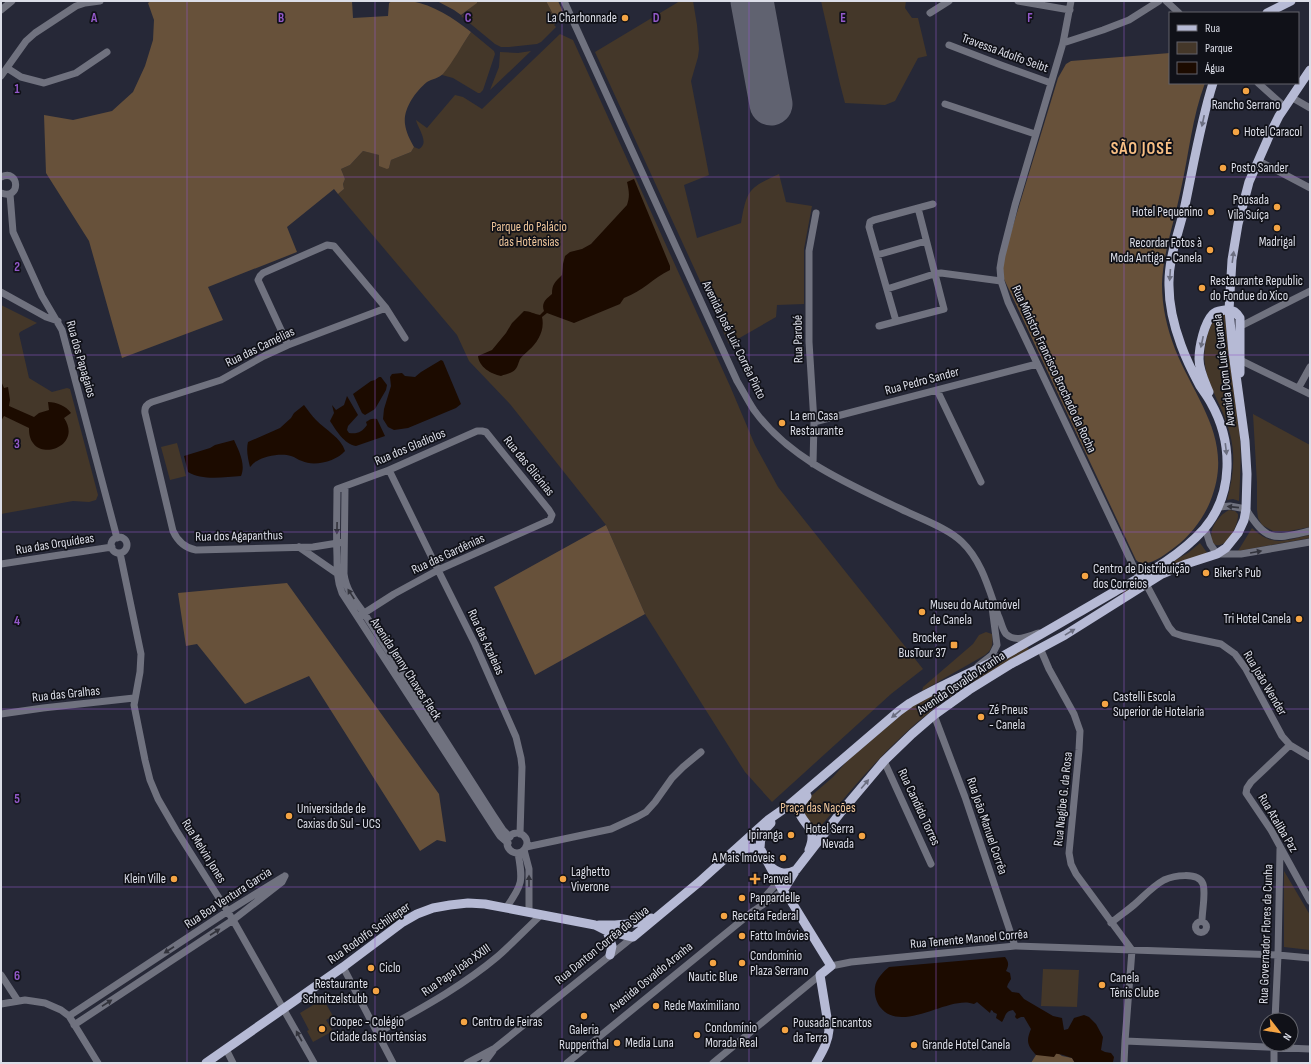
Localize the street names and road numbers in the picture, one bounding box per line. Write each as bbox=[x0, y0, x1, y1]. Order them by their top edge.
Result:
street label: Travessa Adolfo Seibt bbox=[959, 30, 1051, 76]
street label: Avenida José Luiz Corrêa Pinto bbox=[698, 277, 770, 402]
street label: Rua Ministro Francisco Brochado da Rocha bbox=[1008, 283, 1100, 455]
street label: Avenida Dom Luís Guanela bbox=[1209, 313, 1239, 428]
street label: Rua Parobé bbox=[790, 315, 806, 363]
street label: Rua dos Papagaios bbox=[62, 319, 100, 400]
street label: Rua das Camélias bbox=[223, 323, 298, 371]
street label: Rua Pedro Sander bbox=[883, 363, 961, 399]
street label: Rua dos Gladiolos bbox=[372, 425, 448, 469]
street label: Rua das Glicínias bbox=[500, 433, 558, 499]
street label: Rua dos Agapanthus bbox=[195, 527, 283, 545]
street label: Rua das Orquídeas bbox=[15, 530, 96, 558]
street label: Rua das Gardênias bbox=[409, 530, 487, 578]
street label: Rua das Azaleias bbox=[464, 607, 508, 678]
street label: Avenida Jenny Chaves Fleck bbox=[366, 614, 445, 723]
street label: Avenida Osvaldo Aranha bbox=[913, 648, 1008, 719]
street label: Rua João Wender bbox=[1239, 648, 1291, 718]
street label: Rua das Gralhas bbox=[31, 682, 101, 706]
street label: Rua Nagibe G. da Rosa bbox=[1050, 751, 1076, 847]
street label: Rua Candido Torres bbox=[894, 766, 944, 848]
street label: Rua João Manuel Corrêa bbox=[963, 775, 1011, 877]
street label: Rua Ataliba Paz bbox=[1254, 791, 1302, 856]
street label: Rua Melvin Jones bbox=[178, 816, 230, 886]
street label: Rua Boa Ventura Garcia bbox=[181, 864, 275, 932]
street label: Rua Governador Flores da Cunha bbox=[1256, 864, 1276, 1004]
street label: Rua Rodolfo Schilieper bbox=[325, 898, 414, 967]
street label: Rua Danton Corrêa da Silva bbox=[552, 902, 652, 988]
street label: Rua Tenente Manoel Corrêa bbox=[909, 926, 1029, 952]
street label: Avenida Osvaldo Aranha bbox=[605, 938, 696, 1016]
street label: Rua Papa João XXIII bbox=[418, 940, 494, 1000]

